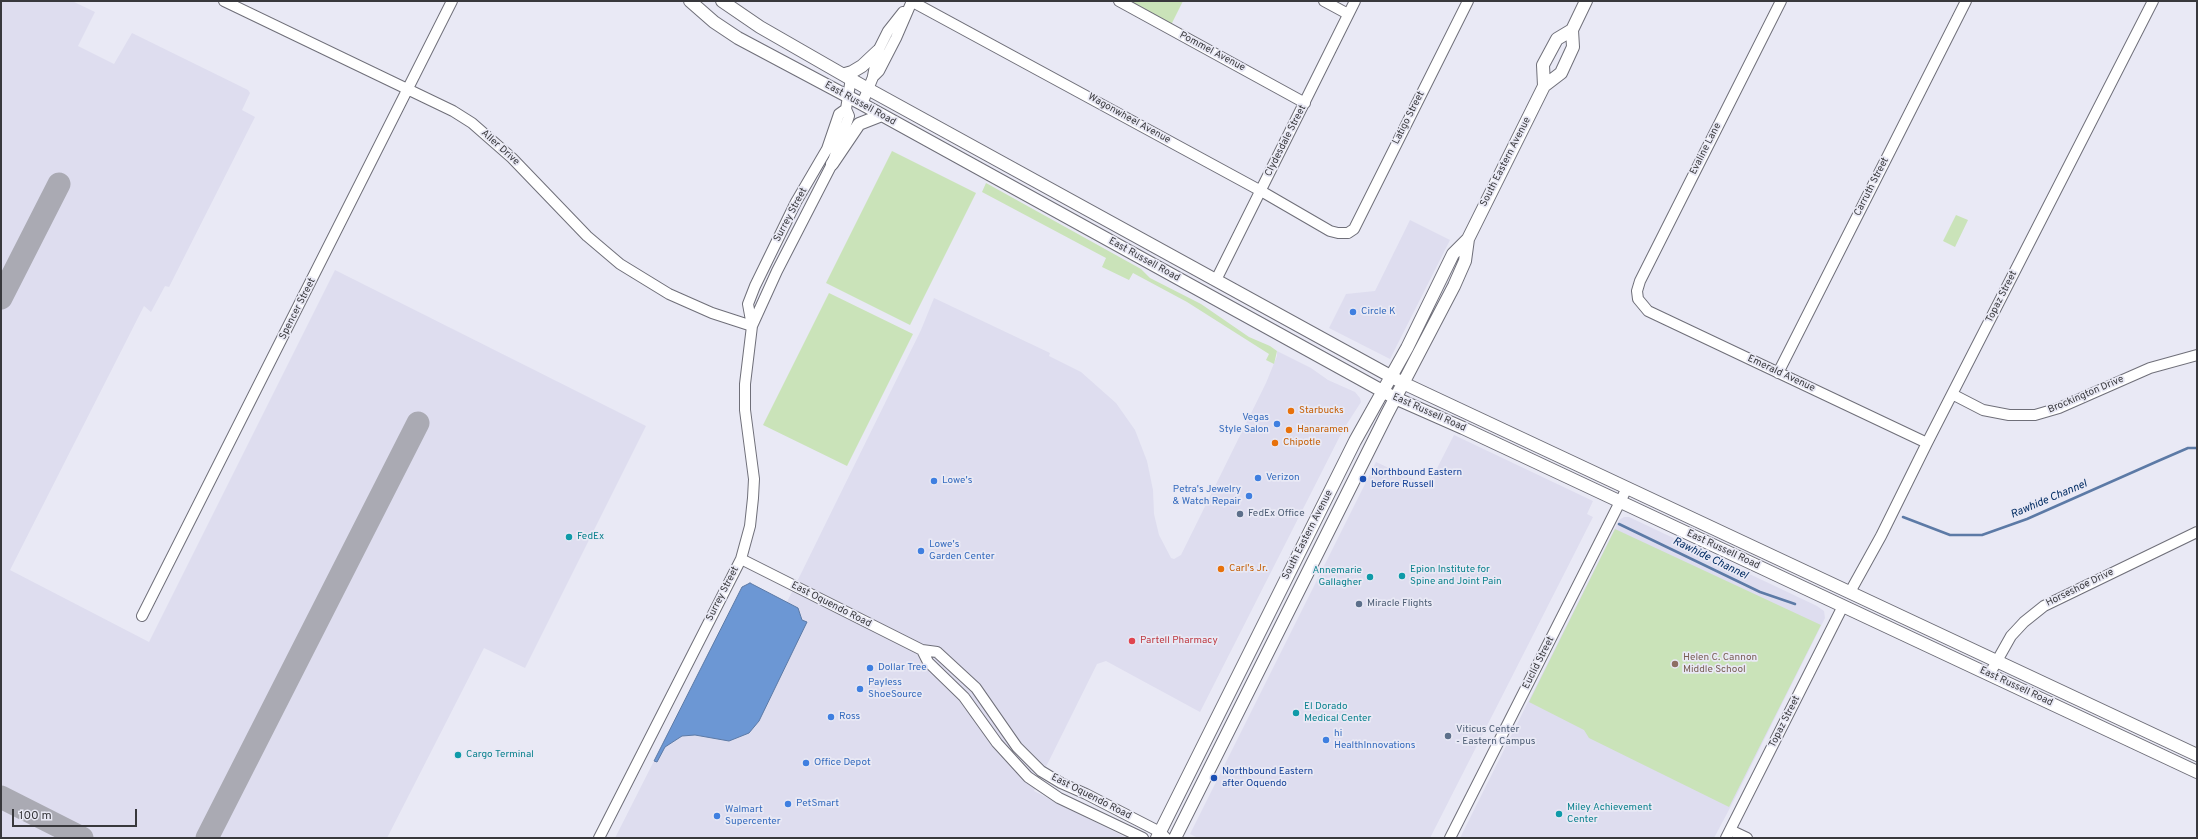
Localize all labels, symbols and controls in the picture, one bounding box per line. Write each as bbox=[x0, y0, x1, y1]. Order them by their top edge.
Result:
street label: Pommel Avenue bbox=[1177, 30, 1247, 74]
street label: East Russell Road bbox=[822, 79, 898, 129]
street label: Latigo Street bbox=[1391, 89, 1427, 147]
street label: Wagonwheel Avenue bbox=[1086, 91, 1172, 147]
street label: Clydesdale Street bbox=[1263, 103, 1309, 179]
street label: South Eastern Avenue bbox=[1478, 115, 1534, 209]
street label: Evaline Lane bbox=[1688, 121, 1724, 177]
street label: Aller Drive bbox=[478, 128, 522, 168]
street label: Carruth Street bbox=[1852, 156, 1892, 218]
street label: Surrey Street bbox=[772, 186, 810, 244]
street label: East Russell Road bbox=[1106, 235, 1182, 285]
street label: Topaz Street bbox=[1984, 269, 2020, 325]
street label: Spencer Street bbox=[277, 276, 319, 342]
place label: Circle K bbox=[1361, 306, 1396, 318]
marker: Circle K bbox=[1348, 307, 1358, 317]
street label: Emerald Avenue bbox=[1745, 353, 1817, 395]
street label: Brockington Drive bbox=[2046, 374, 2126, 416]
street label: East Russell Road bbox=[1390, 391, 1468, 435]
place label: Starbucks bbox=[1299, 405, 1344, 417]
marker: Starbucks bbox=[1286, 406, 1296, 416]
place label: Vegas Style Salon bbox=[1219, 412, 1269, 436]
marker: Vegas Style Salon bbox=[1272, 419, 1282, 429]
place label: Hanaramen bbox=[1297, 424, 1349, 436]
marker: Hanaramen bbox=[1284, 425, 1294, 435]
place label: Chipotle bbox=[1283, 437, 1321, 449]
marker: Chipotle bbox=[1270, 438, 1280, 448]
place label: Northbound Eastern before Russell bbox=[1371, 467, 1462, 490]
place label: Verizon bbox=[1266, 472, 1300, 484]
marker: Verizon bbox=[1253, 473, 1263, 483]
marker: Northbound Eastern before Russell bbox=[1358, 474, 1368, 484]
place label: Lowe's bbox=[942, 475, 972, 487]
marker: Lowe's bbox=[929, 476, 939, 486]
water label: Rawhide Channel bbox=[2009, 478, 2089, 522]
place label: Petra's Jewelry & Watch Repair bbox=[1173, 484, 1241, 508]
street label: South Eastern Avenue bbox=[1280, 488, 1336, 582]
marker: Petra's Jewelry & Watch Repair bbox=[1244, 491, 1254, 501]
place label: FedEx Office bbox=[1248, 508, 1305, 520]
marker: FedEx Office bbox=[1235, 509, 1245, 519]
street label: East Russell Road bbox=[1684, 528, 1762, 572]
place label: FedEx bbox=[577, 531, 604, 543]
marker: FedEx bbox=[564, 532, 574, 542]
water label: Rawhide Channel bbox=[1670, 535, 1750, 583]
place label: Lowe's Garden Center bbox=[929, 539, 995, 562]
marker: Lowe's Garden Center bbox=[916, 546, 926, 556]
place label: Carl's Jr. bbox=[1229, 563, 1268, 575]
marker: Carl's Jr. bbox=[1216, 564, 1226, 574]
place label: Epion Institute for Spine and Joint Pain bbox=[1410, 564, 1502, 588]
street label: Surrey Street bbox=[704, 565, 742, 623]
place label: Annemarie Gallagher bbox=[1313, 565, 1362, 588]
street label: Horseshoe Drive bbox=[2044, 566, 2116, 610]
marker: Epion Institute for Spine and Joint Pain bbox=[1397, 571, 1407, 581]
marker: Annemarie Gallagher bbox=[1365, 572, 1375, 582]
street label: East Oquendo Road bbox=[789, 580, 873, 630]
place label: Miracle Flights bbox=[1367, 598, 1432, 610]
marker: Miracle Flights bbox=[1354, 599, 1364, 609]
place label: Partell Pharmacy bbox=[1140, 635, 1218, 647]
street label: Euclid Street bbox=[1521, 635, 1557, 691]
marker: Partell Pharmacy bbox=[1127, 636, 1137, 646]
place label: Helen C. Cannon Middle School bbox=[1683, 652, 1757, 676]
marker: Helen C. Cannon Middle School bbox=[1670, 659, 1680, 669]
place label: Dollar Tree bbox=[878, 662, 927, 674]
marker: Dollar Tree bbox=[865, 663, 875, 673]
street label: East Russell Road bbox=[1977, 665, 2055, 709]
place label: Payless ShoeSource bbox=[868, 677, 922, 700]
marker: Payless ShoeSource bbox=[855, 684, 865, 694]
street label: Topaz Street bbox=[1767, 694, 1803, 750]
place label: El Dorado Medical Center bbox=[1304, 701, 1371, 724]
marker: El Dorado Medical Center bbox=[1291, 708, 1301, 718]
place label: Ross bbox=[839, 711, 860, 723]
marker: Ross bbox=[826, 712, 836, 722]
place label: Viticus Center - Eastern Campus bbox=[1456, 724, 1536, 748]
place label: hi HealthInnovations bbox=[1334, 728, 1415, 752]
marker: Viticus Center - Eastern Campus bbox=[1443, 731, 1453, 741]
marker: hi HealthInnovations bbox=[1321, 735, 1331, 745]
place label: Cargo Terminal bbox=[466, 749, 534, 761]
marker: Cargo Terminal bbox=[453, 750, 463, 760]
place label: Office Depot bbox=[814, 757, 871, 769]
marker: Office Depot bbox=[801, 758, 811, 768]
place label: Northbound Eastern after Oquendo bbox=[1222, 766, 1313, 790]
street label: East Oquendo Road bbox=[1049, 772, 1133, 822]
marker: Northbound Eastern after Oquendo bbox=[1209, 773, 1219, 783]
place label: PetSmart bbox=[796, 798, 839, 810]
marker: PetSmart bbox=[783, 799, 793, 809]
scale bar bbox=[14, 801, 139, 827]
place label: Miley Achievement Center bbox=[1567, 802, 1652, 826]
place label: Walmart Supercenter bbox=[725, 804, 781, 828]
text: 100 m bbox=[19, 808, 52, 824]
marker: Miley Achievement Center bbox=[1554, 809, 1564, 819]
marker: Walmart Supercenter bbox=[712, 811, 722, 821]

